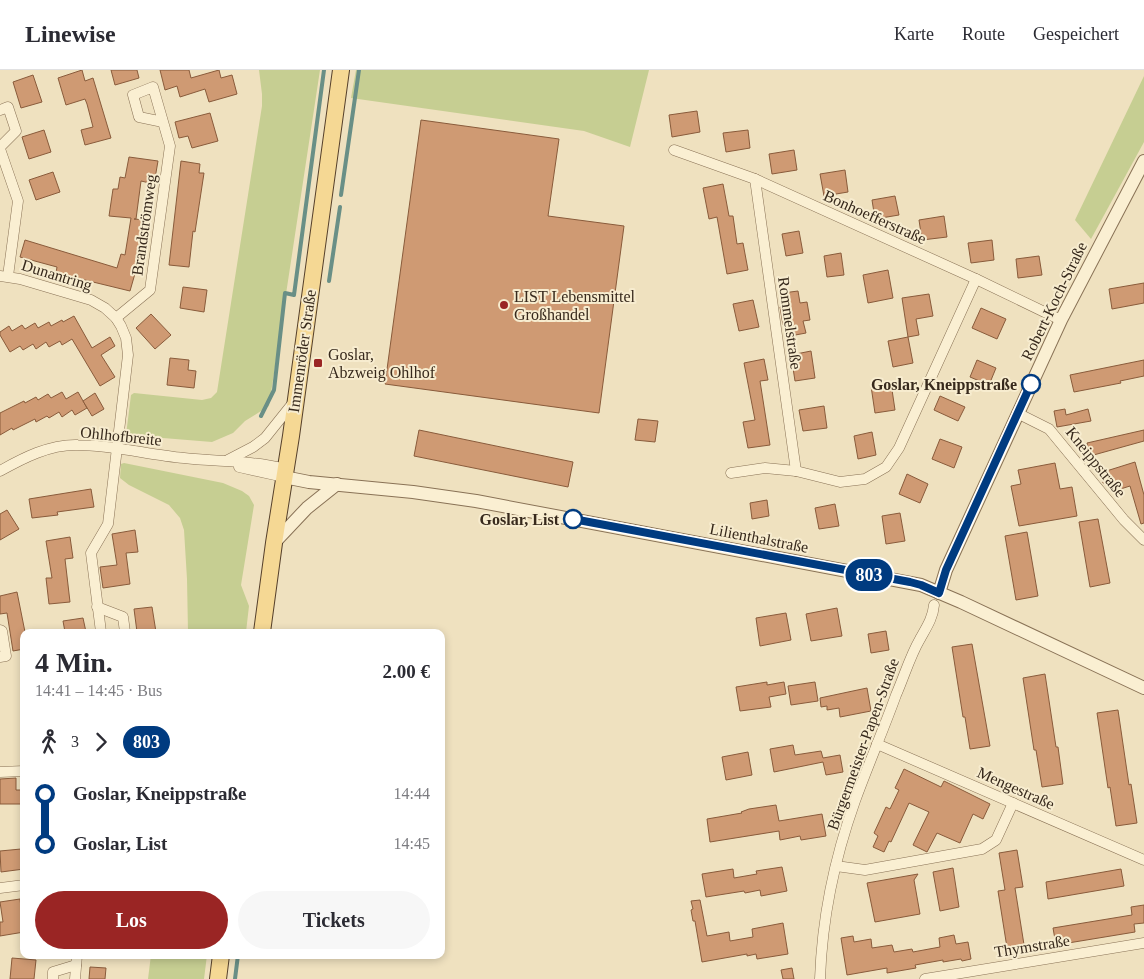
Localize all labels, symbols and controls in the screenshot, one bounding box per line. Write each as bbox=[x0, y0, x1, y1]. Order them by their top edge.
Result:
text: Linewise bbox=[25, 21, 116, 47]
text: Karte bbox=[894, 24, 934, 44]
text: Route bbox=[962, 24, 1005, 44]
text: Gespeichert bbox=[1033, 24, 1119, 44]
street label: Brandströmweg bbox=[128, 173, 161, 277]
street label: Bonhoefferstraße bbox=[821, 187, 929, 247]
street label: Robert-Koch-Straße bbox=[1018, 239, 1090, 363]
street label: Dunantring bbox=[19, 256, 94, 295]
street label: Rommelstraße bbox=[775, 276, 805, 370]
street label: Immenröder Straße bbox=[285, 288, 319, 414]
place label: LIST Lebensmittel Großhandel bbox=[514, 288, 636, 323]
marker: LIST Lebensmittel Großhandel bbox=[498, 299, 510, 311]
place label: Goslar, Abzweig Ohlhof bbox=[328, 346, 436, 382]
marker: Goslar, Abzweig Ohlhof bbox=[312, 357, 324, 369]
marker: Goslar, Kneippstraße bbox=[1021, 374, 1041, 394]
place label: Goslar, Kneippstraße bbox=[871, 376, 1017, 394]
street label: Ohlhofbreite bbox=[79, 423, 163, 449]
street label: Kneippstraße bbox=[1062, 424, 1129, 501]
marker: Goslar, List bbox=[563, 509, 583, 529]
place label: Goslar, List bbox=[480, 511, 560, 528]
street label: Lilienthalstraße bbox=[708, 520, 810, 556]
line badge: 803 bbox=[840, 559, 898, 591]
text: 803 bbox=[856, 565, 883, 585]
text: 4 Min. bbox=[35, 647, 113, 678]
street label: Bürgermeister-Papen-Straße bbox=[824, 656, 903, 833]
text: 2.00 € bbox=[383, 661, 430, 682]
text: 14:41 – 14:45 · Bus bbox=[35, 682, 162, 699]
icon: walk bbox=[35, 728, 63, 756]
icon: forward bbox=[87, 728, 115, 756]
text: 803 bbox=[133, 732, 160, 752]
text: 3 bbox=[71, 733, 79, 750]
street label: Mengestraße bbox=[974, 763, 1057, 813]
text: Goslar, Kneippstraße bbox=[73, 783, 247, 804]
text: 14:44 bbox=[394, 785, 430, 802]
text: Goslar, List bbox=[73, 833, 167, 854]
text: 14:45 bbox=[394, 835, 430, 852]
button: Los bbox=[35, 891, 228, 949]
button: Tickets bbox=[238, 891, 430, 949]
street label: Thymstraße bbox=[993, 932, 1071, 961]

